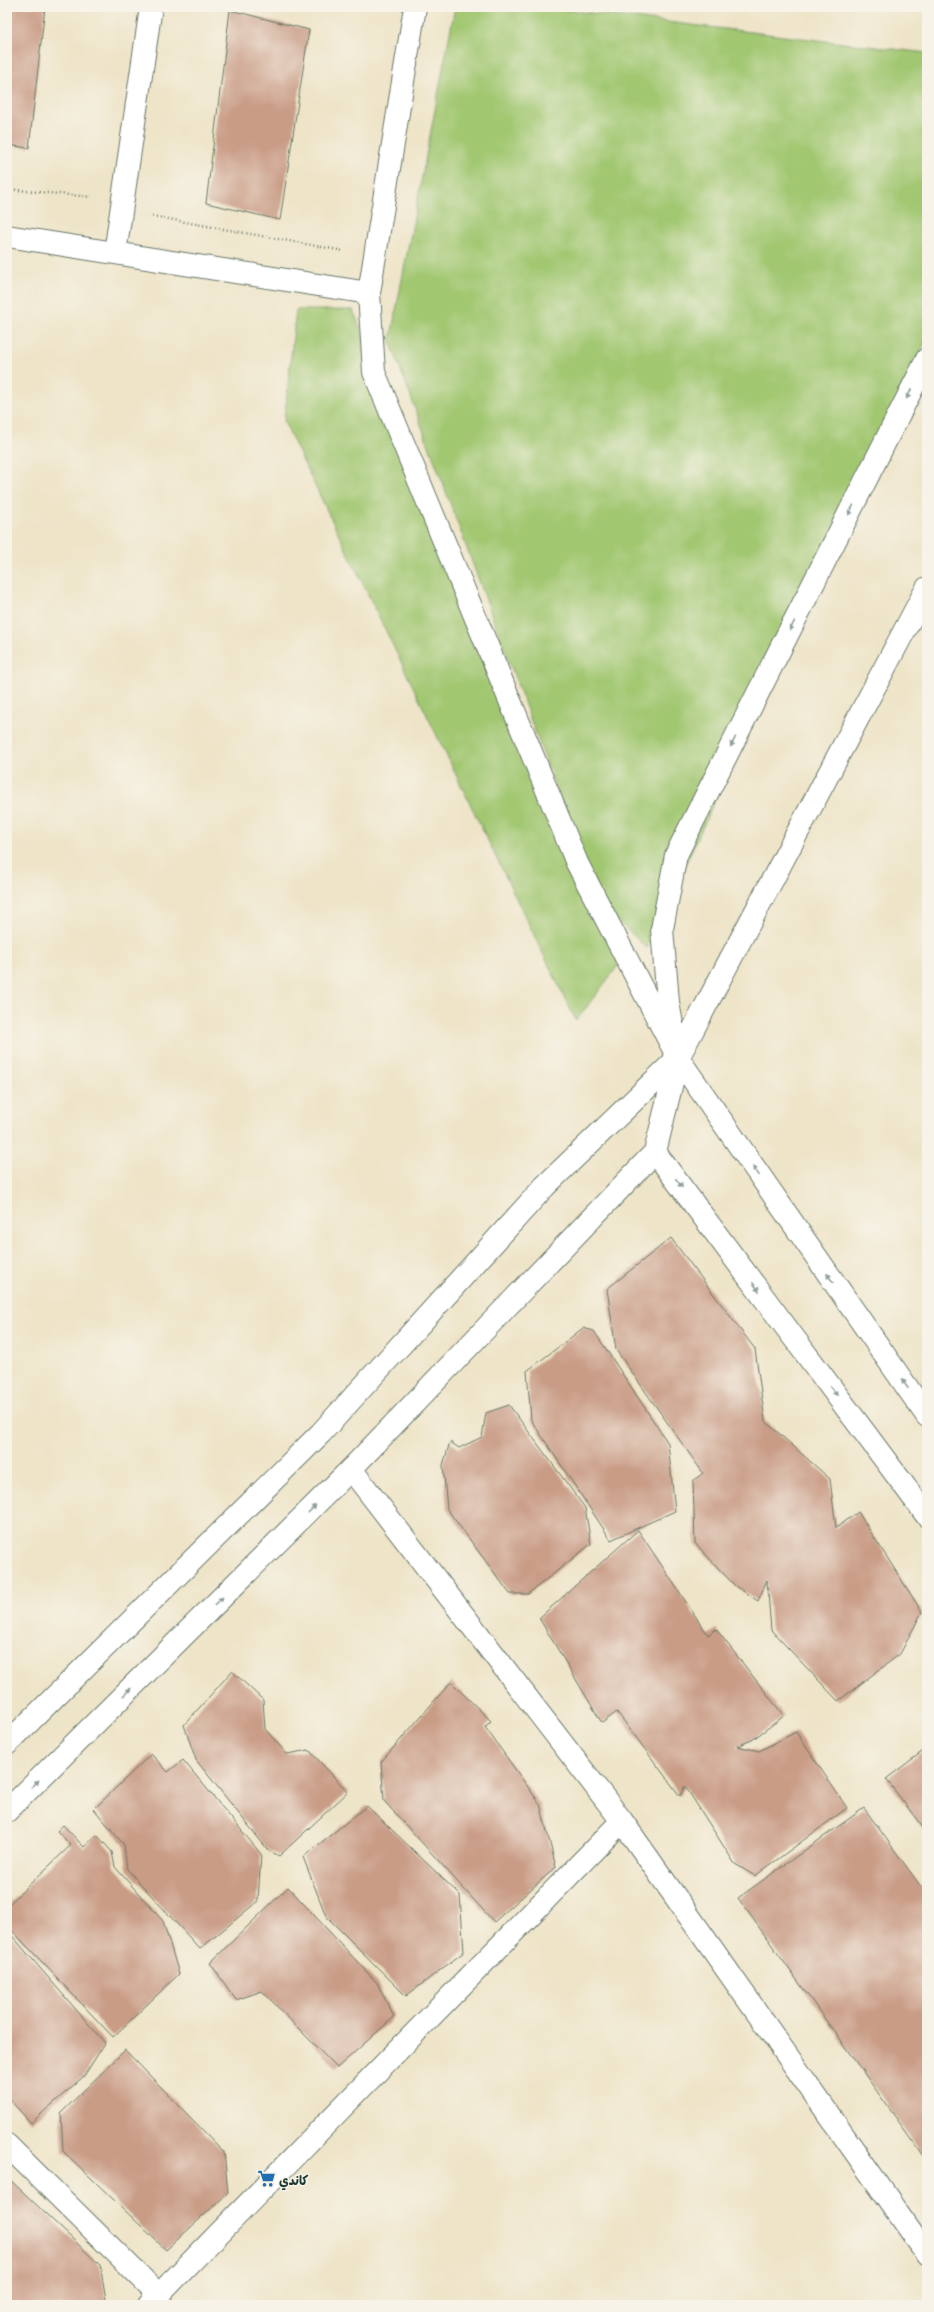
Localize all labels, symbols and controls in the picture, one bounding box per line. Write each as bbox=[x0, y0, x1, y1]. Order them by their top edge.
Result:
one-way arrow bbox=[906, 388, 913, 399]
one-way arrow bbox=[847, 504, 854, 515]
one-way arrow bbox=[789, 620, 795, 631]
one-way arrow bbox=[730, 736, 736, 747]
one-way arrow bbox=[752, 1166, 760, 1176]
one-way arrow bbox=[674, 1178, 682, 1188]
one-way arrow bbox=[826, 1272, 834, 1283]
one-way arrow bbox=[752, 1282, 761, 1293]
one-way arrow bbox=[901, 1379, 909, 1390]
one-way arrow bbox=[830, 1386, 838, 1397]
one-way arrow bbox=[307, 1504, 317, 1514]
one-way arrow bbox=[214, 1596, 224, 1605]
one-way arrow bbox=[122, 1687, 132, 1697]
one-way arrow bbox=[30, 1779, 40, 1789]
supermarket icon: كاندي bbox=[256, 2169, 276, 2189]
place label: كاندي bbox=[279, 2170, 309, 2191]

